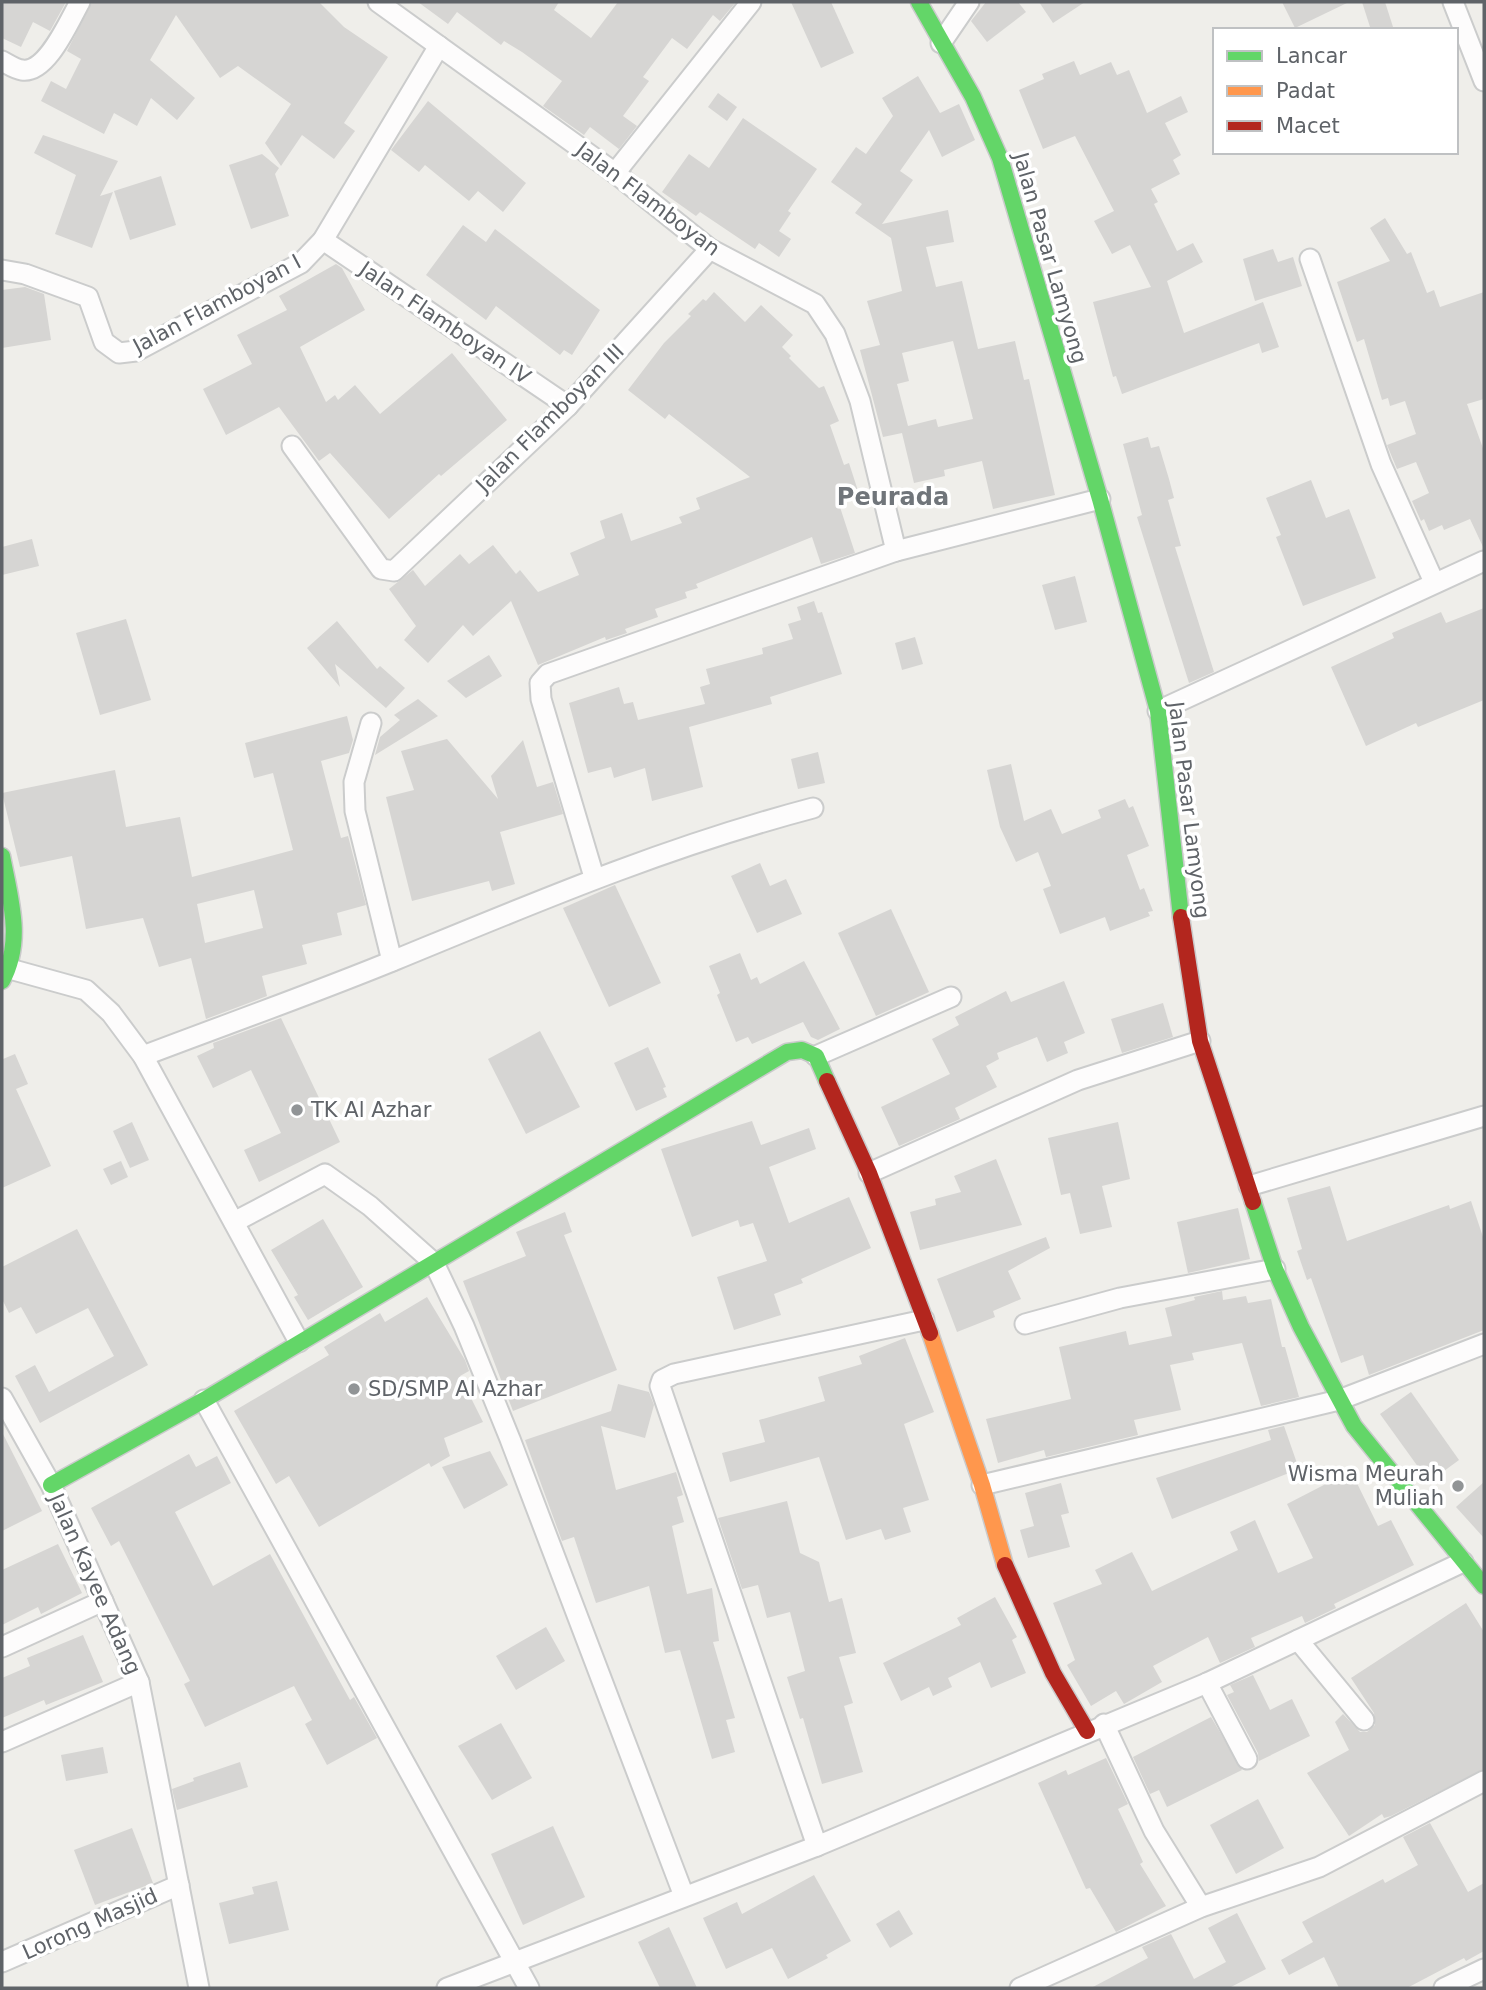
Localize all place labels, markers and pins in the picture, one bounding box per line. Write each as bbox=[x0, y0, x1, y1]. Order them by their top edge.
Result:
place label: TK Al Azhar bbox=[310, 1098, 432, 1122]
marker: TK Al Azhar bbox=[289, 1102, 305, 1118]
place label: SD/SMP Al Azhar bbox=[368, 1377, 543, 1401]
marker: SD/SMP Al Azhar bbox=[346, 1381, 362, 1397]
place label: Wisma Meurah Muliah bbox=[1288, 1462, 1444, 1510]
marker: Wisma Meurah Muliah bbox=[1450, 1478, 1466, 1494]

